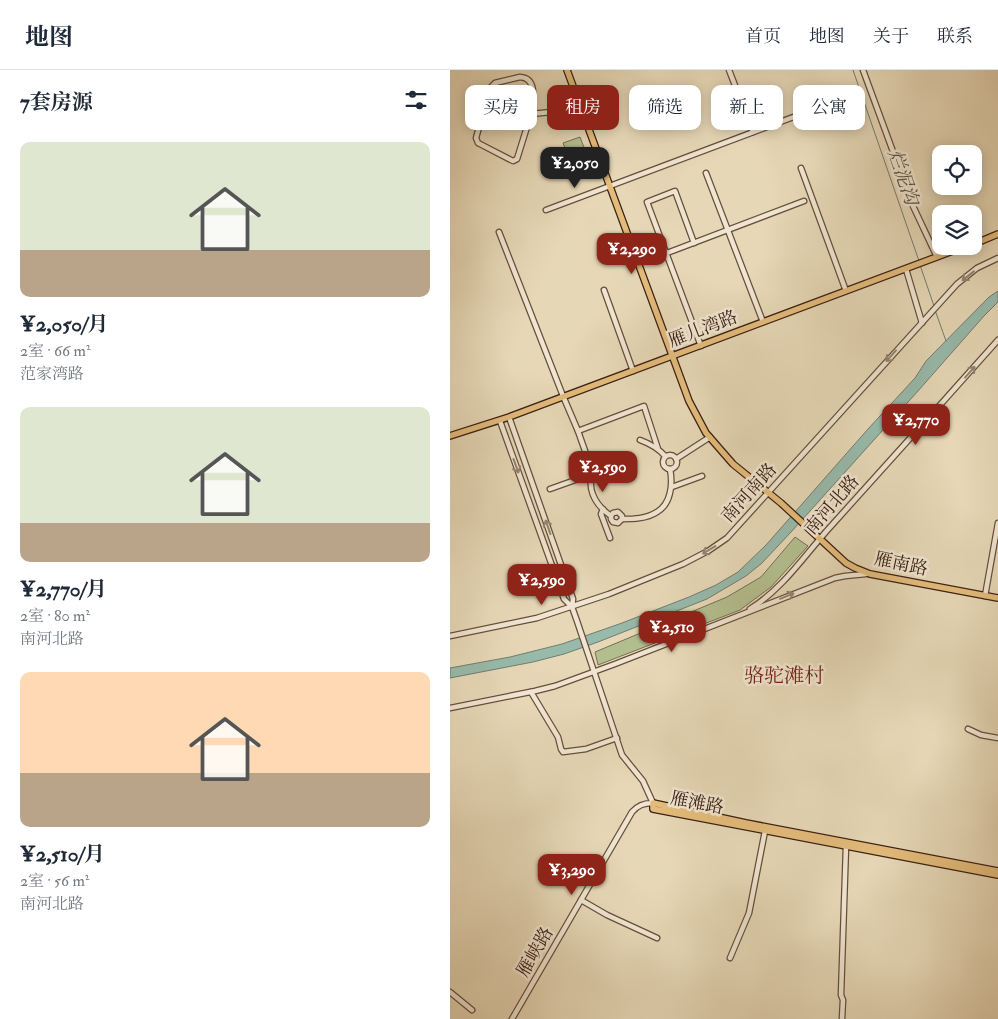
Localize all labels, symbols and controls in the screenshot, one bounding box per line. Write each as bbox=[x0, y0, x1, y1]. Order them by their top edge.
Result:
text: 地图 bbox=[25, 22, 73, 53]
text: 首页 bbox=[745, 25, 781, 48]
text: 地图 bbox=[809, 25, 845, 48]
text: 关于 bbox=[873, 25, 909, 48]
text: 联系 bbox=[937, 25, 973, 48]
chip: 买房 bbox=[465, 85, 537, 130]
chip: 租房 bbox=[547, 85, 619, 130]
chip: 筛选 bbox=[629, 85, 701, 130]
chip: 新上 bbox=[711, 85, 783, 130]
chip: 公寓 bbox=[793, 85, 865, 130]
icon: filters bbox=[402, 86, 430, 114]
text: 7套房源 bbox=[20, 89, 93, 116]
map controls bbox=[932, 145, 982, 255]
button: locate bbox=[932, 145, 982, 195]
pin: ¥2,050 bbox=[534, 146, 616, 189]
water label: 烂泥沟 bbox=[882, 146, 925, 211]
text: ¥2,050 bbox=[551, 153, 599, 173]
icon: home bbox=[180, 174, 270, 264]
button: layers bbox=[932, 205, 982, 255]
pin: ¥2,290 bbox=[591, 232, 673, 275]
text: ¥2,290 bbox=[608, 239, 656, 259]
one-way arrow bbox=[961, 270, 974, 281]
street label: 雁儿湾路 bbox=[665, 305, 741, 353]
text: ¥2,050/月 bbox=[20, 311, 108, 338]
text: 2室 · 66 m² bbox=[20, 341, 90, 361]
one-way arrow bbox=[886, 350, 897, 363]
text: 范家湾路 bbox=[20, 364, 84, 384]
one-way arrow bbox=[964, 366, 975, 379]
pin: ¥2,770 bbox=[875, 404, 957, 446]
text: ¥2,770 bbox=[893, 410, 939, 430]
icon: home bbox=[180, 439, 270, 529]
pin: ¥2,590 bbox=[562, 450, 644, 493]
text: ¥2,590 bbox=[579, 457, 627, 477]
one-way arrow bbox=[512, 458, 521, 474]
street label: 南河南路 bbox=[716, 459, 782, 527]
street label: 南河北路 bbox=[800, 470, 864, 540]
one-way arrow bbox=[543, 520, 552, 535]
one-way arrow bbox=[702, 546, 716, 556]
street label: 雁南路 bbox=[872, 547, 930, 581]
pin: ¥2,590 bbox=[501, 564, 583, 606]
text: ¥2,590 bbox=[518, 570, 566, 590]
text: ¥2,770/月 bbox=[20, 576, 107, 603]
one-way arrow bbox=[779, 591, 794, 601]
text: 2室 · 80 m² bbox=[20, 606, 90, 626]
pin: ¥2,510 bbox=[631, 610, 713, 653]
text: ¥2,510 bbox=[650, 617, 694, 637]
text: 南河北路 bbox=[20, 629, 84, 649]
district label: 骆驼滩村 bbox=[744, 663, 824, 688]
icon: home bbox=[180, 704, 270, 794]
street label: 雁滩路 bbox=[668, 787, 726, 819]
text: ¥2,510/月 bbox=[20, 841, 105, 868]
pin: ¥3,290 bbox=[531, 854, 613, 896]
text: ¥3,290 bbox=[549, 860, 595, 880]
text: 2室 · 56 m² bbox=[20, 871, 89, 891]
text: 南河北路 bbox=[20, 894, 84, 914]
street label: 雁峡路 bbox=[512, 923, 558, 981]

